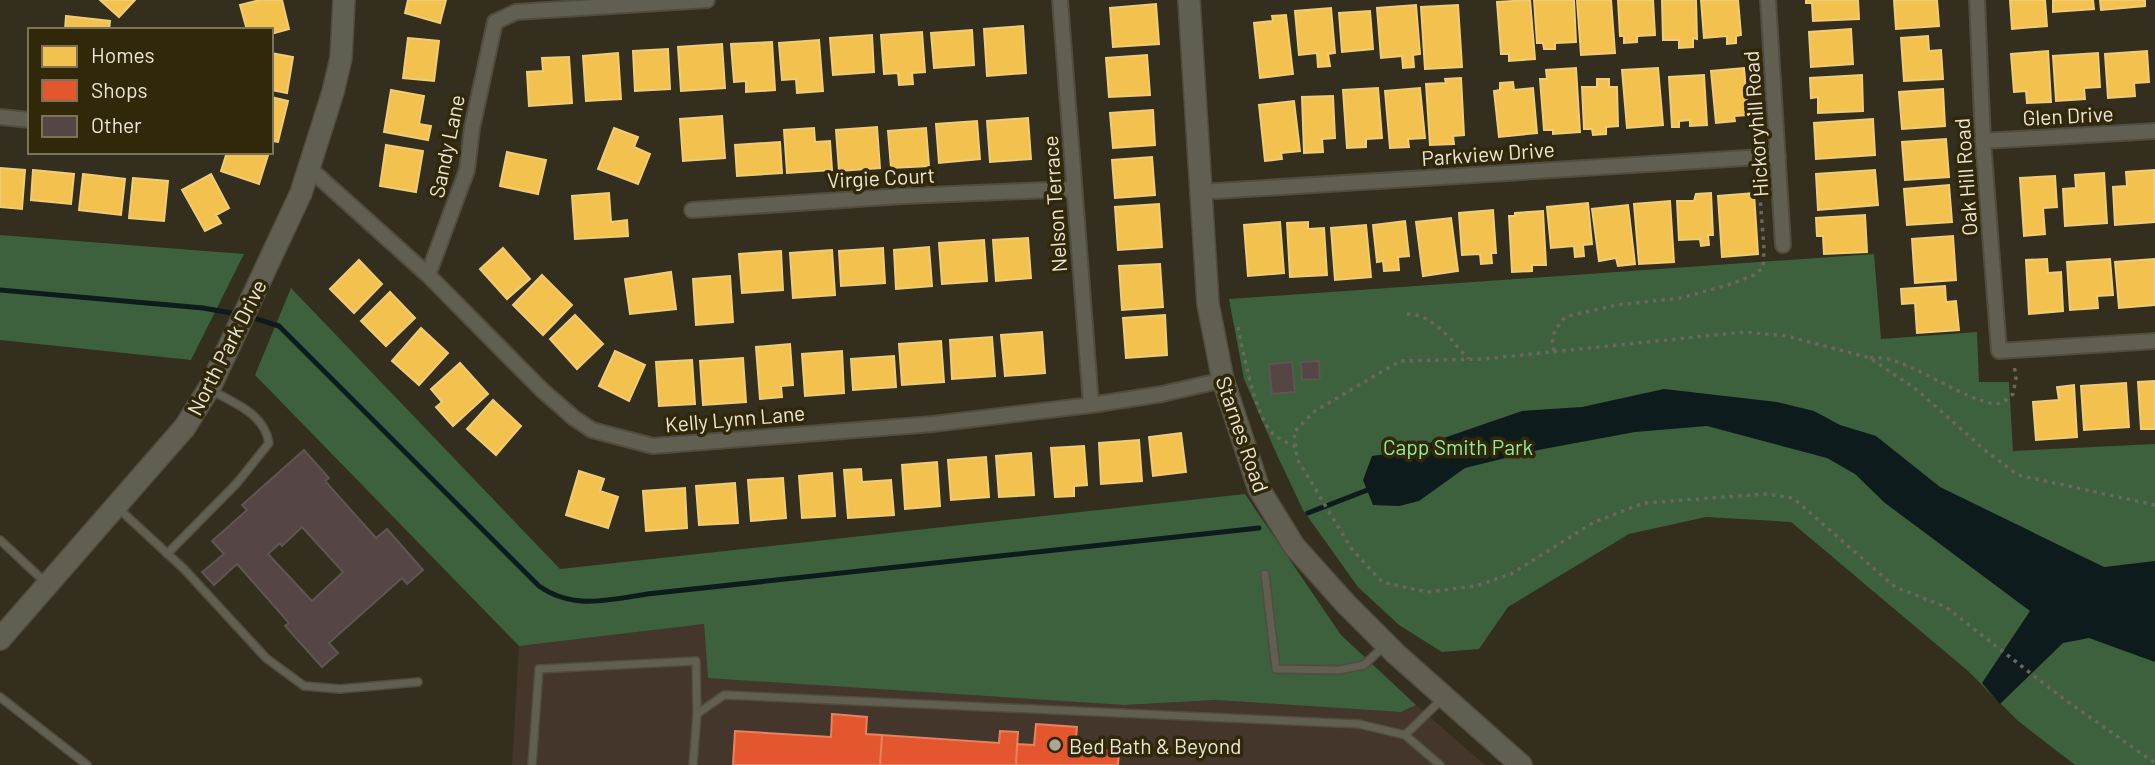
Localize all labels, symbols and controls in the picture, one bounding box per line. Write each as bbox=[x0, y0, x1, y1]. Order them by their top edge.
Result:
legend bbox=[28, 28, 273, 154]
text: Homes bbox=[91, 42, 155, 67]
street label: Hickoryhill Road bbox=[1737, 50, 1773, 198]
text: Shops bbox=[91, 77, 148, 102]
street label: Sandy Lane bbox=[423, 92, 469, 200]
street label: Glen Drive bbox=[2022, 100, 2114, 130]
text: Other bbox=[91, 112, 142, 137]
street label: Oak Hill Road bbox=[1948, 117, 1982, 237]
street label: Nelson Terrace bbox=[1037, 135, 1071, 273]
street label: Parkview Drive bbox=[1420, 136, 1556, 170]
street label: Virgie Court bbox=[826, 162, 936, 192]
street label: North Park Drive bbox=[181, 275, 271, 419]
street label: Starnes Road bbox=[1211, 373, 1275, 495]
street label: Kelly Lynn Lane bbox=[664, 399, 806, 437]
park label: Capp Smith Park bbox=[1383, 434, 1533, 459]
place label: Bed Bath & Beyond bbox=[1069, 733, 1241, 758]
marker: Bed Bath & Beyond bbox=[1047, 737, 1063, 753]

